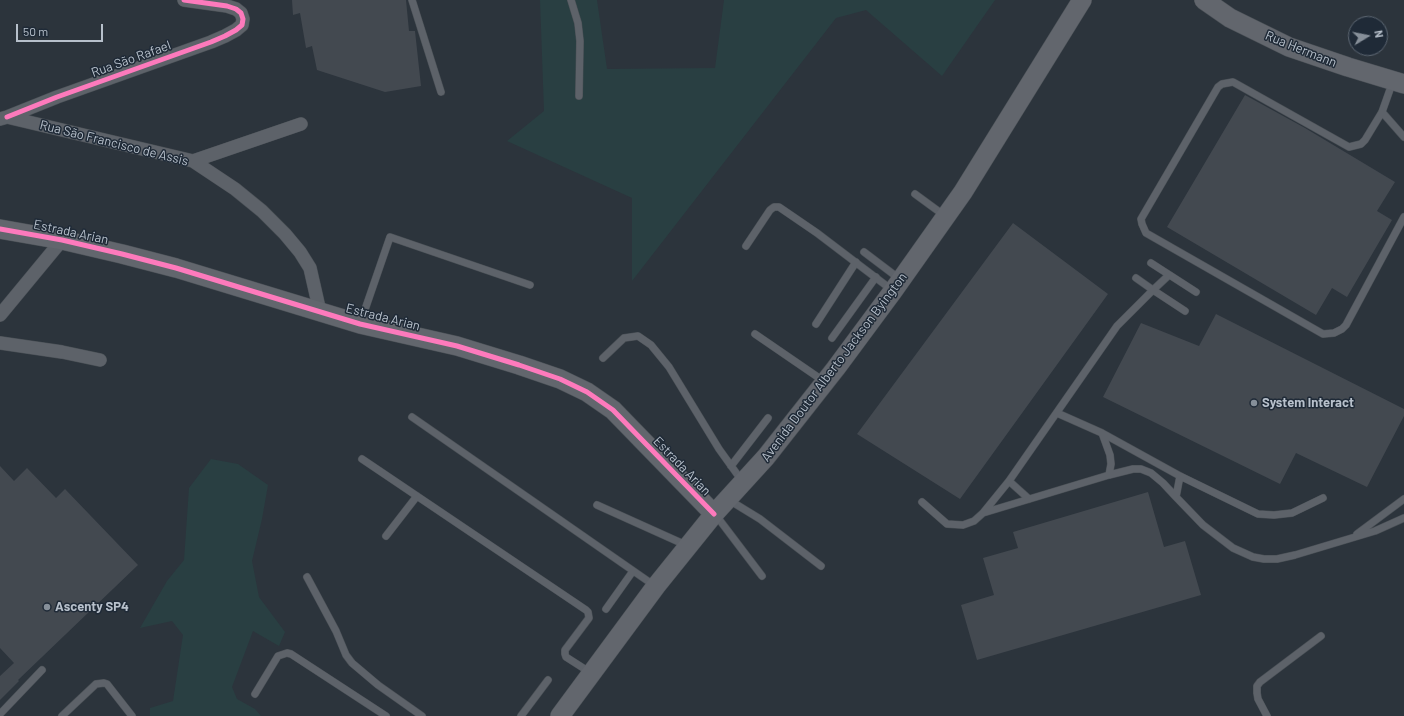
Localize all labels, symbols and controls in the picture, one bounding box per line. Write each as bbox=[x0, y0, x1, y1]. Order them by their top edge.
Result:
scale bar bbox=[18, 16, 105, 42]
north arrow bbox=[1348, 16, 1388, 56]
text: 50 m bbox=[23, 24, 48, 38]
street label: Rua Hermann bbox=[1263, 28, 1339, 70]
text: N bbox=[1372, 29, 1386, 39]
street label: Rua São Rafael bbox=[89, 37, 173, 81]
street label: Rua São Francisco de Assis bbox=[38, 117, 190, 169]
street label: Estrada Arian bbox=[32, 216, 110, 248]
street label: Avenida Doutor Alberto Jackson Byington bbox=[758, 270, 910, 464]
street label: Estrada Arian bbox=[344, 300, 422, 334]
place label: System Interact bbox=[1262, 395, 1354, 411]
marker: System Interact bbox=[1249, 398, 1259, 408]
street label: Estrada Arian bbox=[650, 433, 714, 499]
place label: Ascenty SP4 bbox=[55, 599, 129, 615]
marker: Ascenty SP4 bbox=[42, 602, 52, 612]

